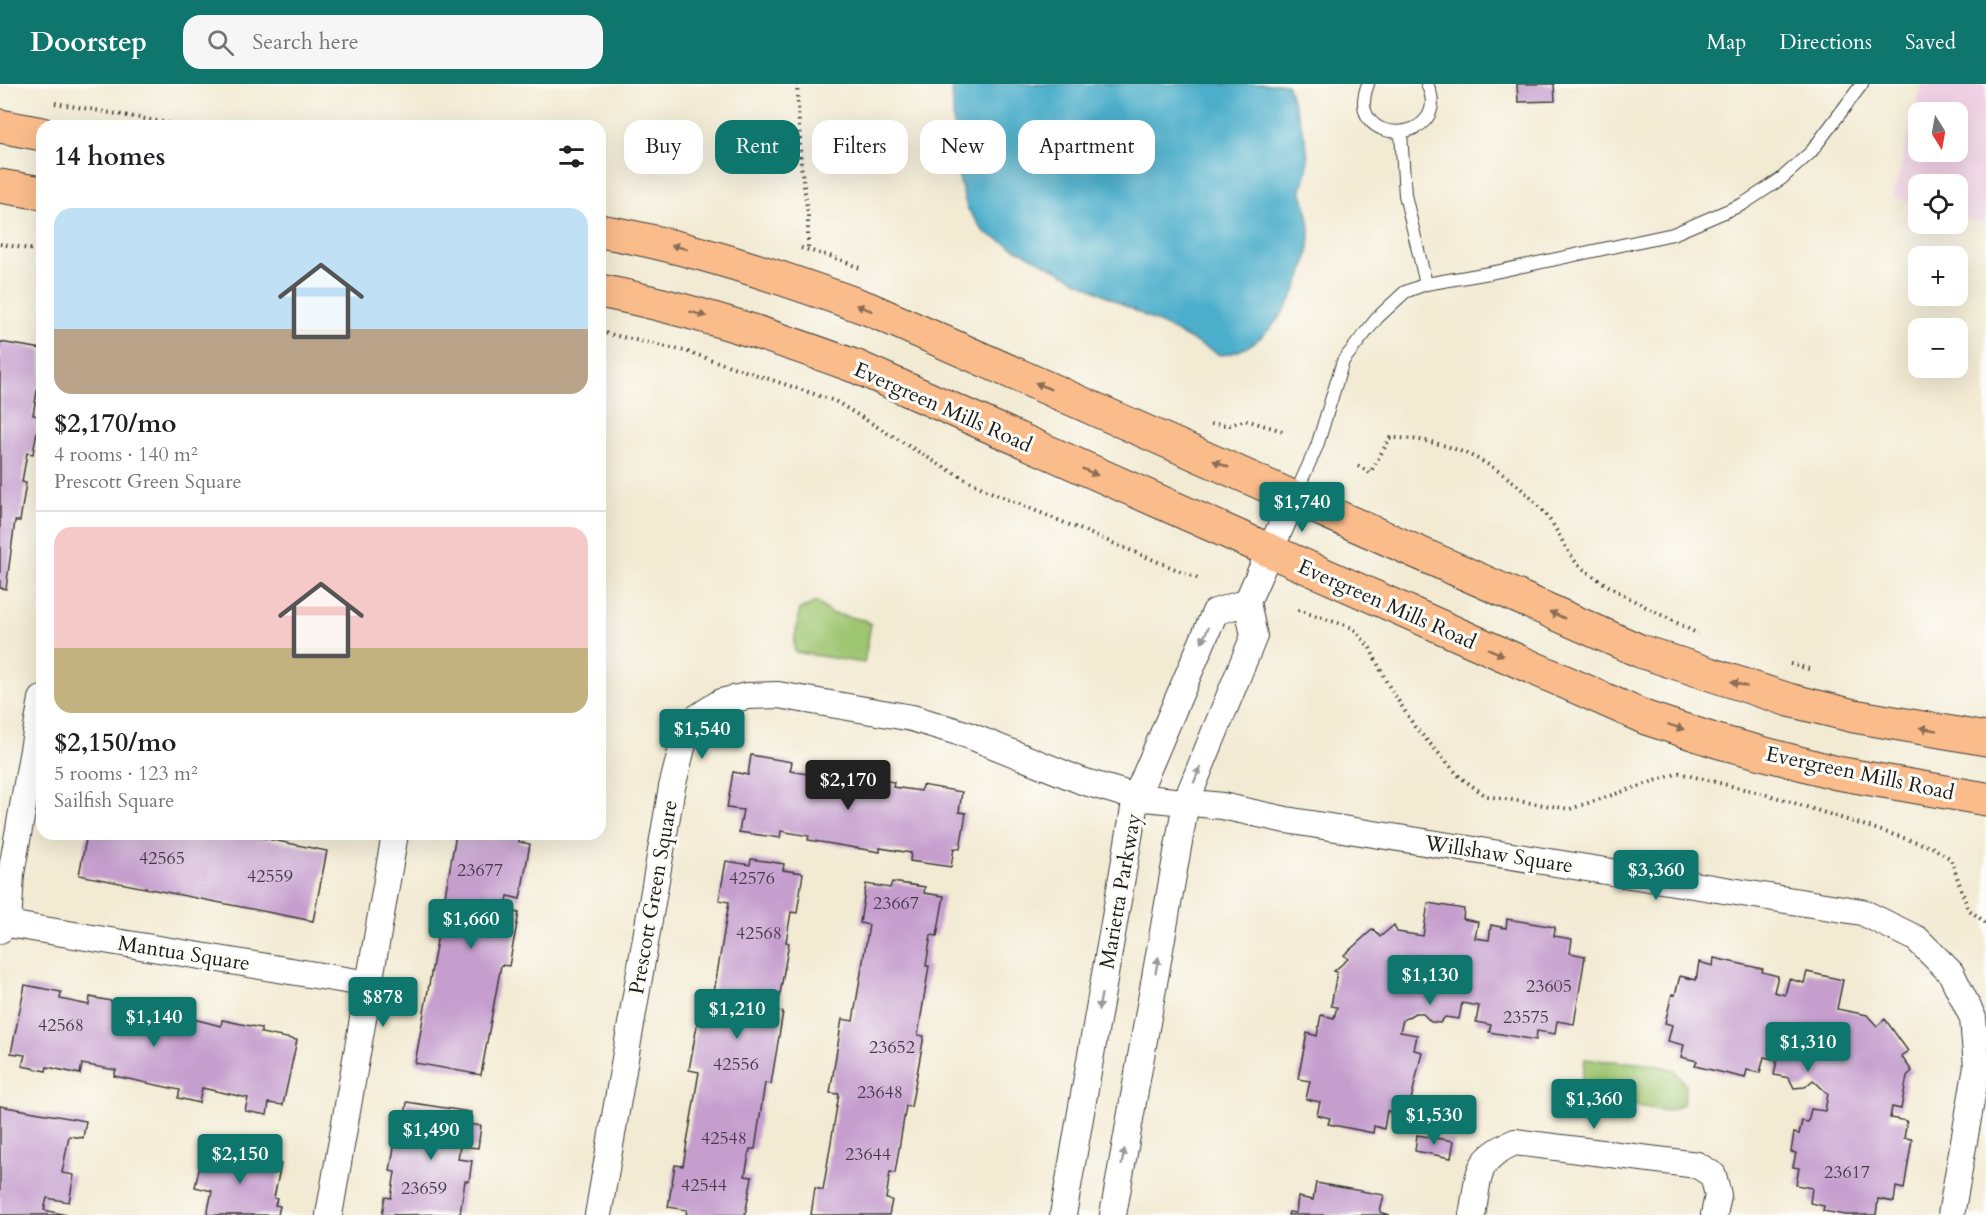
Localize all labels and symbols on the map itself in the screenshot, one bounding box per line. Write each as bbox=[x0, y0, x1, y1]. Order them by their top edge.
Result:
north arrow bbox=[1908, 102, 1968, 162]
one-way arrow bbox=[670, 241, 688, 251]
one-way arrow bbox=[855, 302, 873, 312]
one-way arrow bbox=[689, 310, 707, 319]
street label: Evergreen Mills Road bbox=[849, 355, 1036, 460]
one-way arrow bbox=[1034, 381, 1052, 390]
one-way arrow bbox=[1213, 460, 1230, 469]
one-way arrow bbox=[1081, 467, 1099, 477]
pin: $1,740 bbox=[1253, 482, 1351, 533]
street label: Evergreen Mills Road bbox=[1293, 552, 1480, 657]
one-way arrow bbox=[1547, 610, 1565, 620]
one-way arrow bbox=[1200, 626, 1210, 644]
one-way arrow bbox=[1487, 647, 1505, 657]
one-way arrow bbox=[1730, 679, 1748, 688]
pin: $1,540 bbox=[653, 709, 751, 760]
one-way arrow bbox=[1667, 723, 1685, 733]
one-way arrow bbox=[1919, 724, 1938, 733]
street label: Evergreen Mills Road bbox=[1763, 739, 1957, 808]
pin: $2,170 bbox=[799, 760, 897, 811]
one-way arrow bbox=[1193, 766, 1202, 784]
street label: Prescott Green Square bbox=[622, 798, 685, 997]
street label: Marietta Parkway bbox=[1093, 811, 1148, 971]
street label: Willshaw Square bbox=[1422, 828, 1575, 881]
house number: 42565 bbox=[139, 846, 185, 871]
pin: $3,360 bbox=[1607, 850, 1705, 901]
house number: 23677 bbox=[457, 858, 503, 883]
house number: 42559 bbox=[247, 864, 293, 889]
house number: 42576 bbox=[729, 866, 775, 891]
house number: 23667 bbox=[873, 891, 919, 916]
pin: $1,660 bbox=[422, 899, 520, 950]
house number: 42568 bbox=[736, 921, 782, 946]
street label: Mantua Square bbox=[116, 929, 252, 978]
pin: $1,130 bbox=[1381, 955, 1479, 1006]
one-way arrow bbox=[1153, 956, 1162, 975]
house number: 23605 bbox=[1526, 974, 1572, 999]
pin: $878 bbox=[347, 977, 419, 1028]
pin: $1,210 bbox=[688, 989, 786, 1040]
one-way arrow bbox=[1096, 992, 1105, 1011]
pin: $1,140 bbox=[105, 997, 203, 1048]
house number: 23575 bbox=[1503, 1005, 1549, 1030]
house number: 42568 bbox=[38, 1013, 84, 1038]
pin: $1,310 bbox=[1759, 1022, 1857, 1073]
house number: 23652 bbox=[869, 1035, 915, 1060]
house number: 42556 bbox=[713, 1052, 759, 1077]
pin: $1,360 bbox=[1545, 1079, 1643, 1130]
house number: 23648 bbox=[857, 1080, 903, 1105]
pin: $1,530 bbox=[1385, 1095, 1483, 1146]
pin: $1,490 bbox=[382, 1110, 480, 1161]
house number: 42548 bbox=[701, 1126, 747, 1151]
pin: $2,150 bbox=[191, 1134, 289, 1185]
house number: 23644 bbox=[845, 1142, 891, 1167]
one-way arrow bbox=[1119, 1148, 1128, 1167]
house number: 23617 bbox=[1824, 1160, 1870, 1185]
house number: 42544 bbox=[681, 1173, 727, 1198]
house number: 23659 bbox=[401, 1176, 447, 1201]

